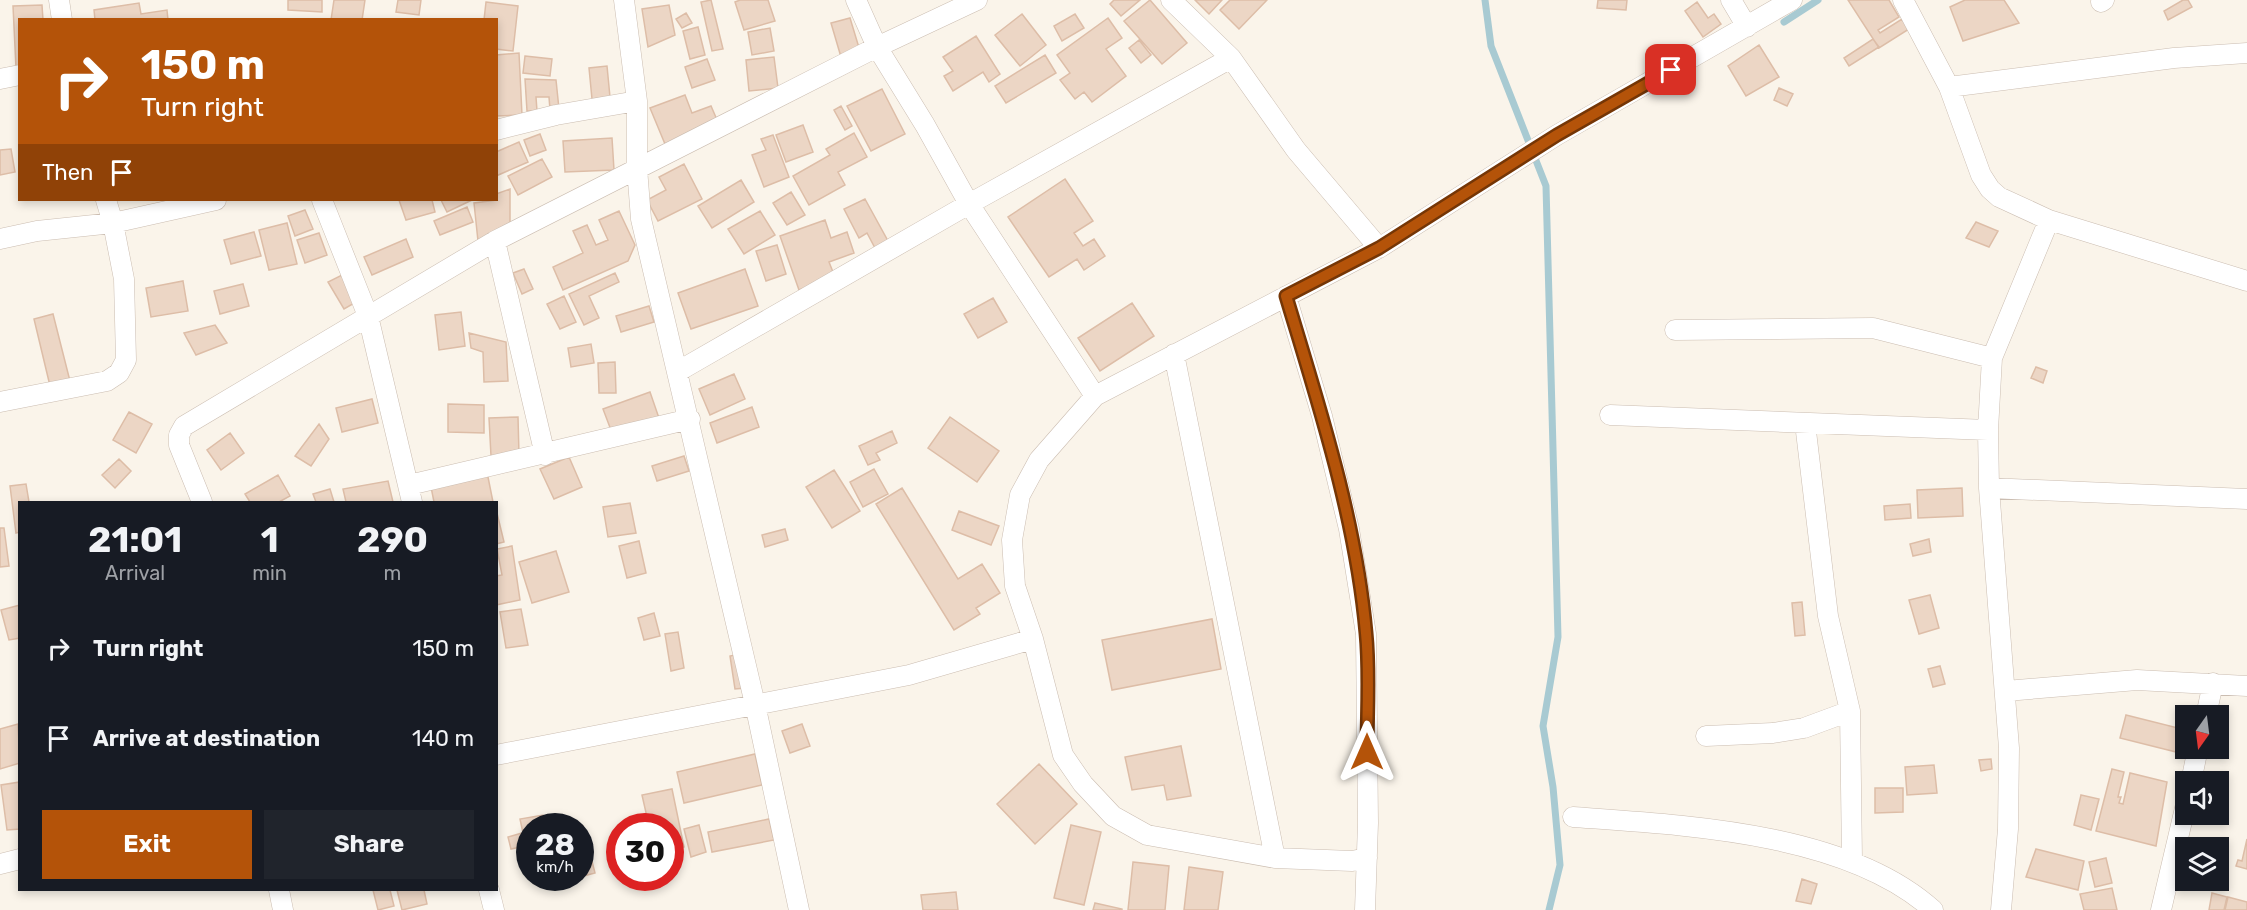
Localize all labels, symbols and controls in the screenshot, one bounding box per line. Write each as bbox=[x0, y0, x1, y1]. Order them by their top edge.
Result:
text: 150 m bbox=[141, 40, 265, 90]
icon: right bbox=[42, 42, 120, 120]
pin bbox=[1645, 44, 1696, 95]
icon: arrive bbox=[1654, 53, 1687, 86]
text: Turn right bbox=[141, 91, 264, 123]
icon: arrive bbox=[105, 156, 138, 189]
text: Then bbox=[42, 159, 93, 186]
text: 21:01 bbox=[88, 518, 182, 561]
text: 1 bbox=[261, 518, 279, 561]
text: 290 bbox=[357, 518, 428, 561]
text: Arrival bbox=[105, 561, 165, 585]
text: min bbox=[252, 561, 287, 585]
text: m bbox=[384, 561, 401, 585]
icon: right bbox=[42, 632, 75, 665]
text: Turn right bbox=[93, 635, 203, 662]
text: 150 m bbox=[413, 635, 474, 662]
north arrow bbox=[2175, 705, 2229, 759]
map controls bbox=[2175, 705, 2229, 891]
position arrow bbox=[1335, 720, 1399, 784]
icon: arrive bbox=[42, 722, 75, 755]
text: Arrive at destination bbox=[93, 725, 320, 752]
text: 140 m bbox=[412, 725, 474, 752]
button: sound bbox=[2175, 771, 2229, 825]
button: Exit bbox=[42, 810, 252, 879]
button: Share bbox=[264, 810, 474, 879]
speed limit sign: 30 bbox=[606, 813, 684, 891]
text: 28 bbox=[535, 827, 575, 863]
button: layers bbox=[2175, 837, 2229, 891]
text: km/h bbox=[536, 858, 574, 876]

